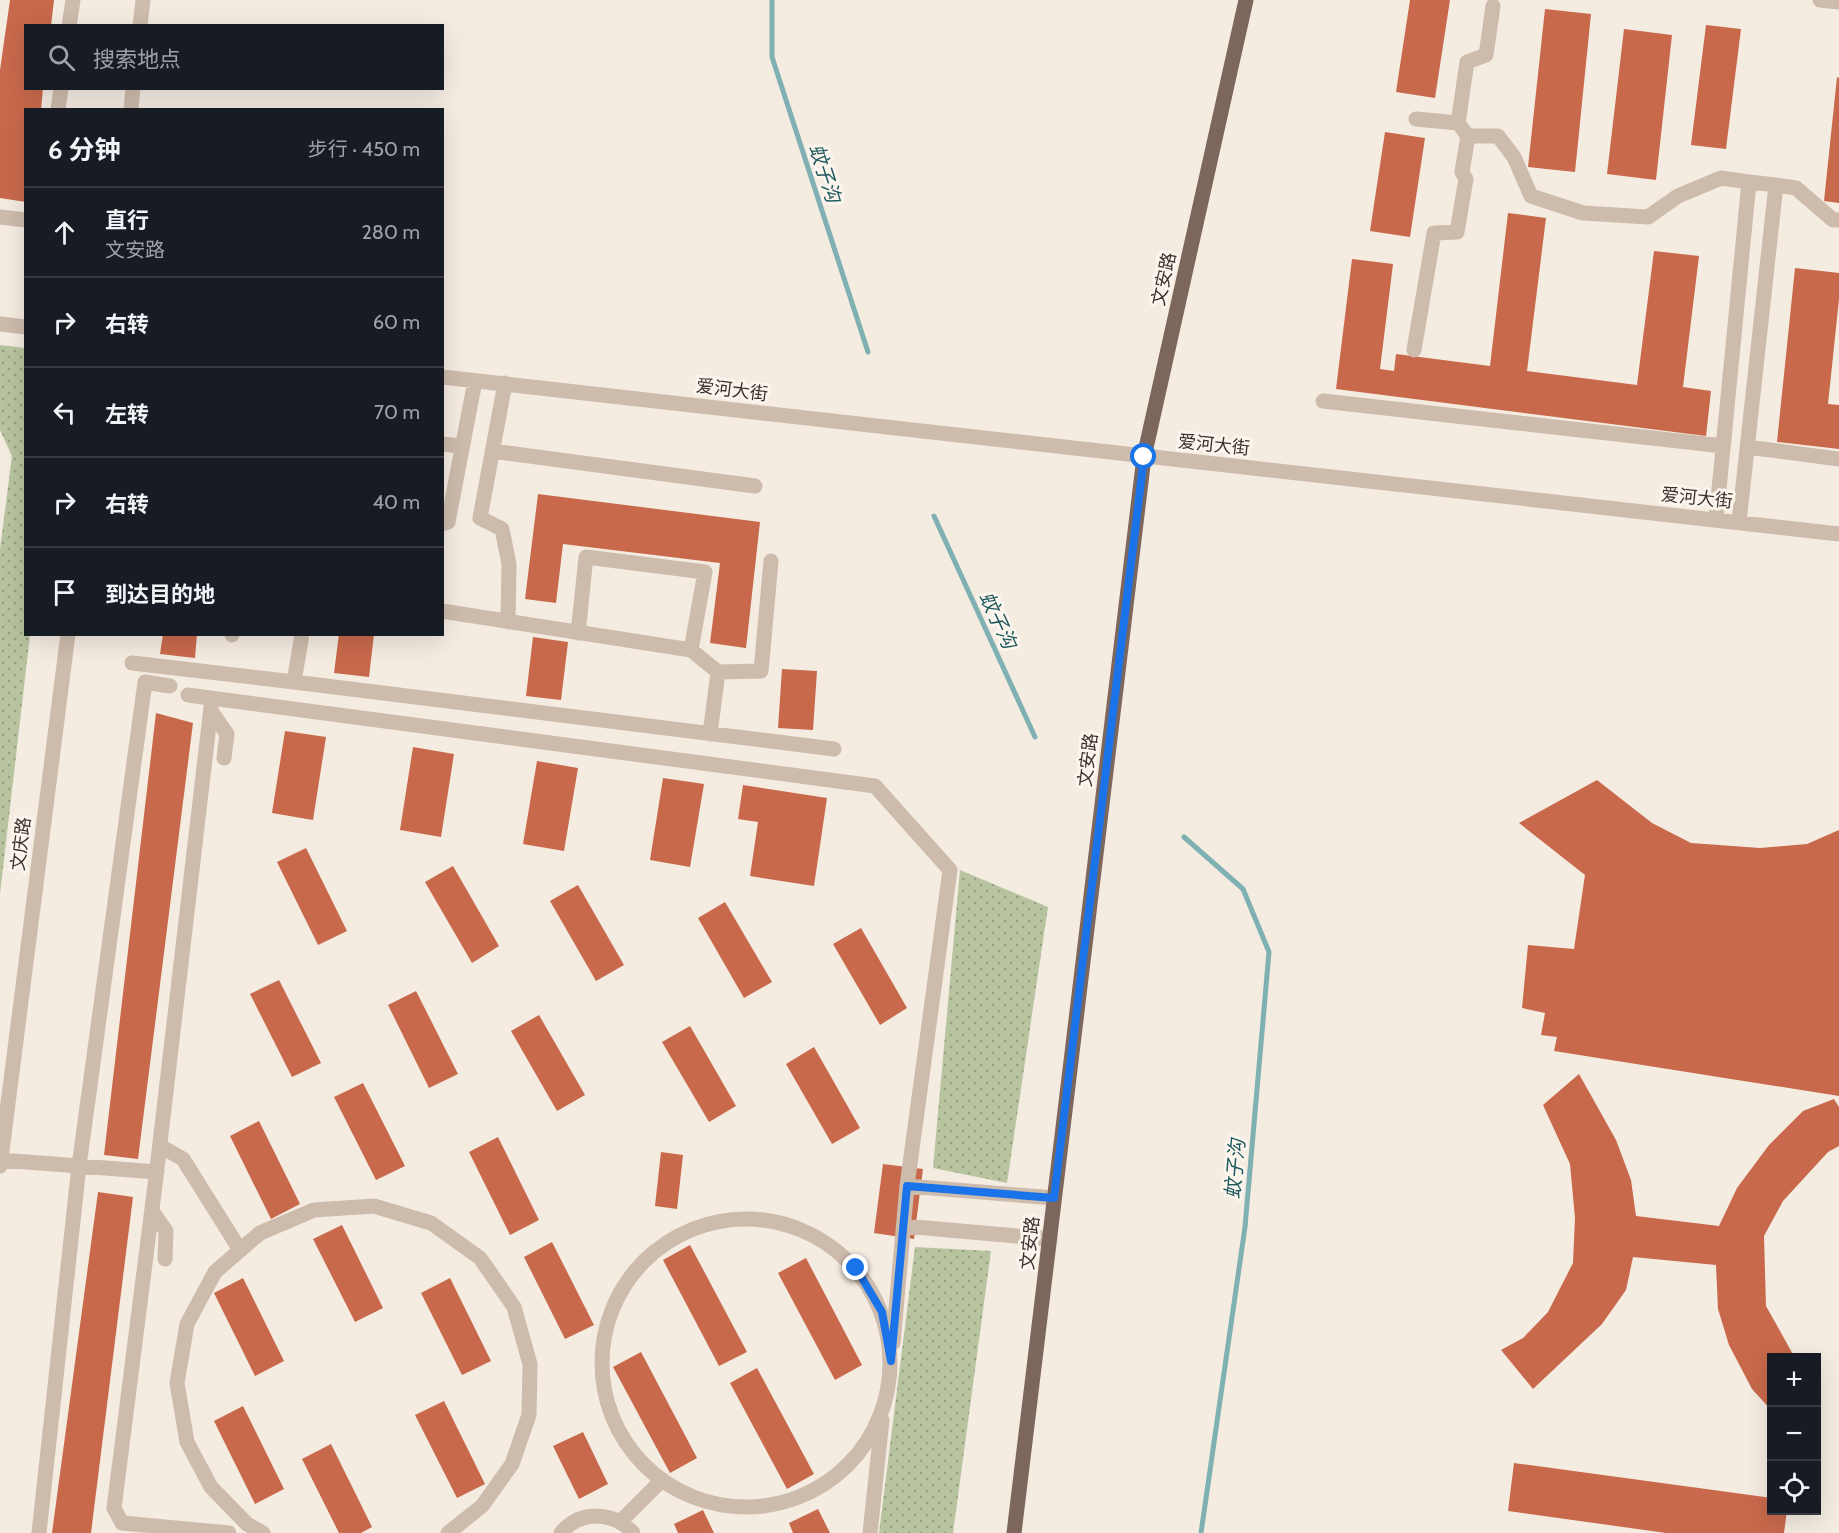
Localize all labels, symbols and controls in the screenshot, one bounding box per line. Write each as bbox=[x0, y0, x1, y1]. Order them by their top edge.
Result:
search box bbox=[24, 24, 444, 90]
icon: search bbox=[45, 41, 78, 74]
text: 搜索地点 bbox=[93, 46, 181, 73]
text: 6 分钟 bbox=[48, 134, 120, 166]
text: 步行 · 450 m bbox=[308, 137, 420, 161]
water label: 蚊子沟 bbox=[804, 141, 846, 207]
text: 直行 bbox=[105, 207, 149, 234]
icon: ahead bbox=[48, 216, 81, 249]
text: 280 m bbox=[361, 220, 420, 244]
text: 文安路 bbox=[105, 238, 165, 262]
street label: 文安路 bbox=[1147, 250, 1181, 308]
icon: right bbox=[48, 306, 81, 339]
text: 60 m bbox=[373, 310, 420, 334]
text: 右转 bbox=[105, 311, 149, 338]
street label: 爱河大街 bbox=[695, 375, 769, 405]
icon: left bbox=[48, 396, 81, 429]
text: 70 m bbox=[374, 400, 420, 424]
text: 左转 bbox=[105, 401, 149, 428]
street label: 爱河大街 bbox=[1177, 430, 1251, 460]
route start bbox=[1130, 443, 1156, 469]
street label: 爱河大街 bbox=[1660, 483, 1734, 513]
icon: right bbox=[48, 486, 81, 519]
text: 40 m bbox=[372, 490, 420, 514]
text: 右转 bbox=[105, 491, 149, 518]
icon: arrive bbox=[48, 576, 81, 609]
text: 到达目的地 bbox=[105, 581, 215, 608]
water label: 蚊子沟 bbox=[974, 588, 1022, 654]
street label: 文安路 bbox=[1074, 732, 1102, 788]
street label: 文庆路 bbox=[7, 816, 35, 872]
water label: 蚊子沟 bbox=[1220, 1136, 1250, 1200]
street label: 文安路 bbox=[1016, 1215, 1044, 1271]
route end bbox=[842, 1254, 868, 1280]
map controls bbox=[1767, 1353, 1821, 1515]
button: + bbox=[1767, 1353, 1821, 1407]
button: − bbox=[1767, 1407, 1821, 1461]
button: locate bbox=[1767, 1461, 1821, 1515]

